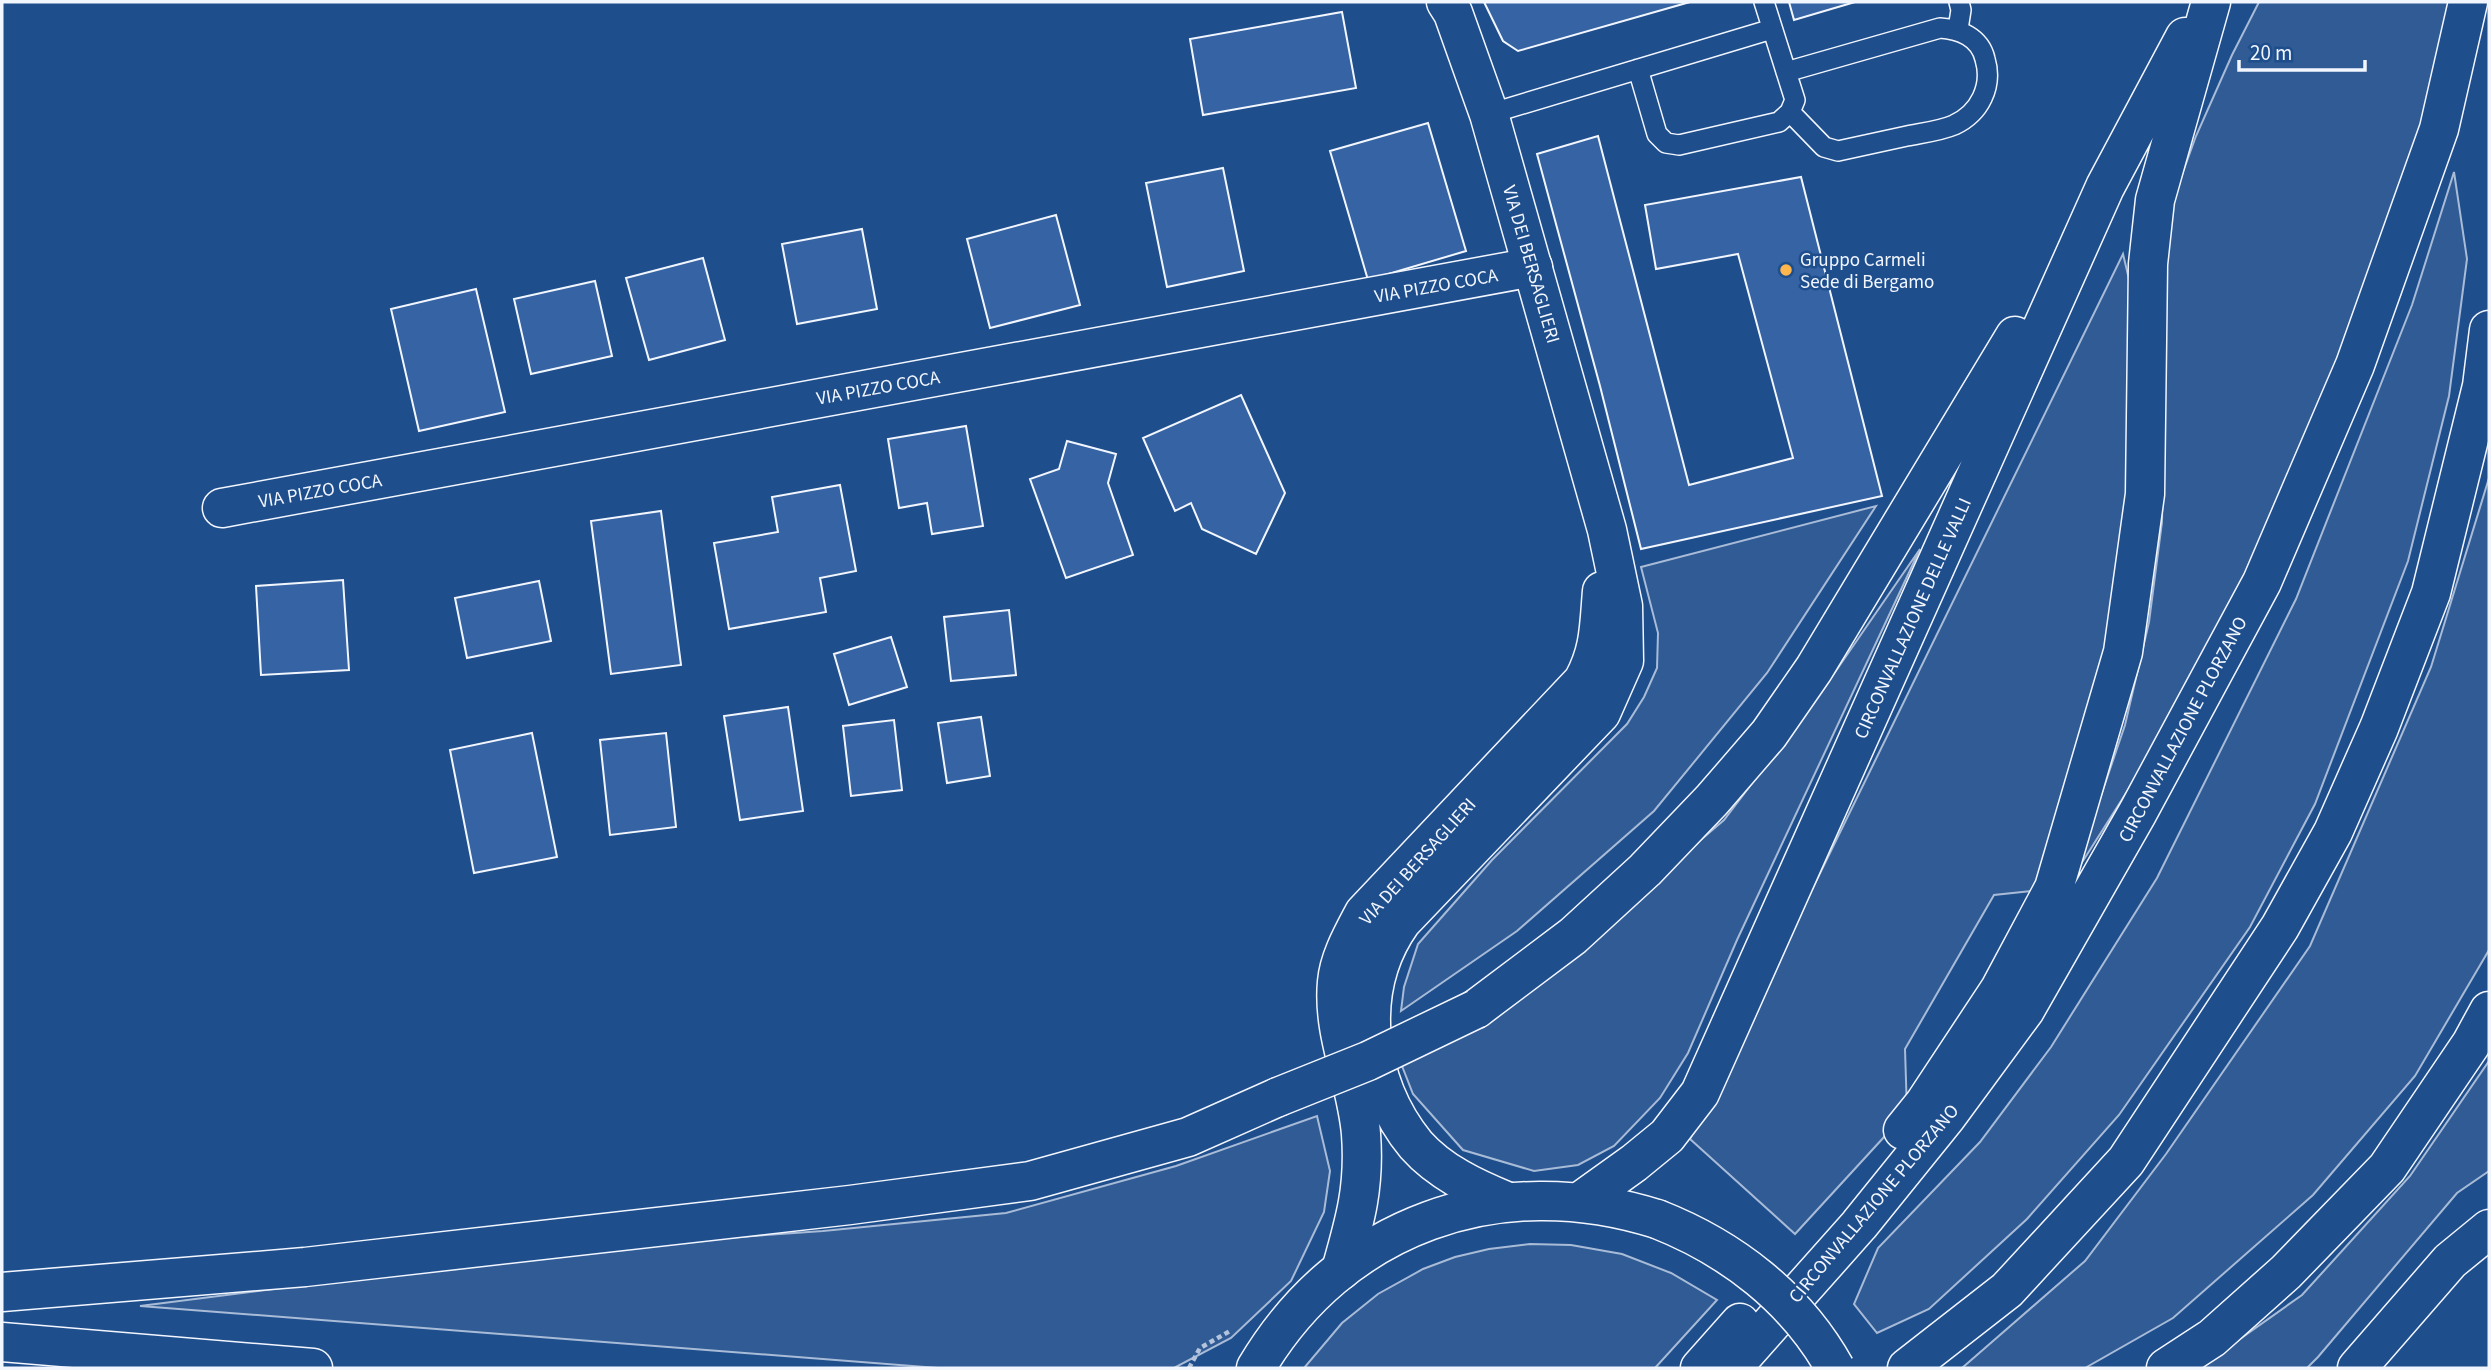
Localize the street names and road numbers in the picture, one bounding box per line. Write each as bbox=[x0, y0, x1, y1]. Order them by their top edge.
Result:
street label: VIA DEI BERSAGLIERI bbox=[1495, 182, 1566, 347]
street label: VIA PIZZO COCA bbox=[1372, 262, 1501, 311]
street label: VIA PIZZO COCA bbox=[814, 364, 943, 413]
street label: VIA PIZZO COCA bbox=[256, 467, 385, 516]
street label: CIRCONVALLAZIONE DELLE VALLI bbox=[1848, 494, 1979, 744]
street label: CIRCONVALLAZIONE PLORZANO bbox=[2112, 612, 2255, 847]
street label: VIA DEI BERSAGLIERI bbox=[1353, 792, 1483, 932]
street label: CIRCONVALLAZIONE PLORZANO bbox=[1783, 1099, 1966, 1309]

